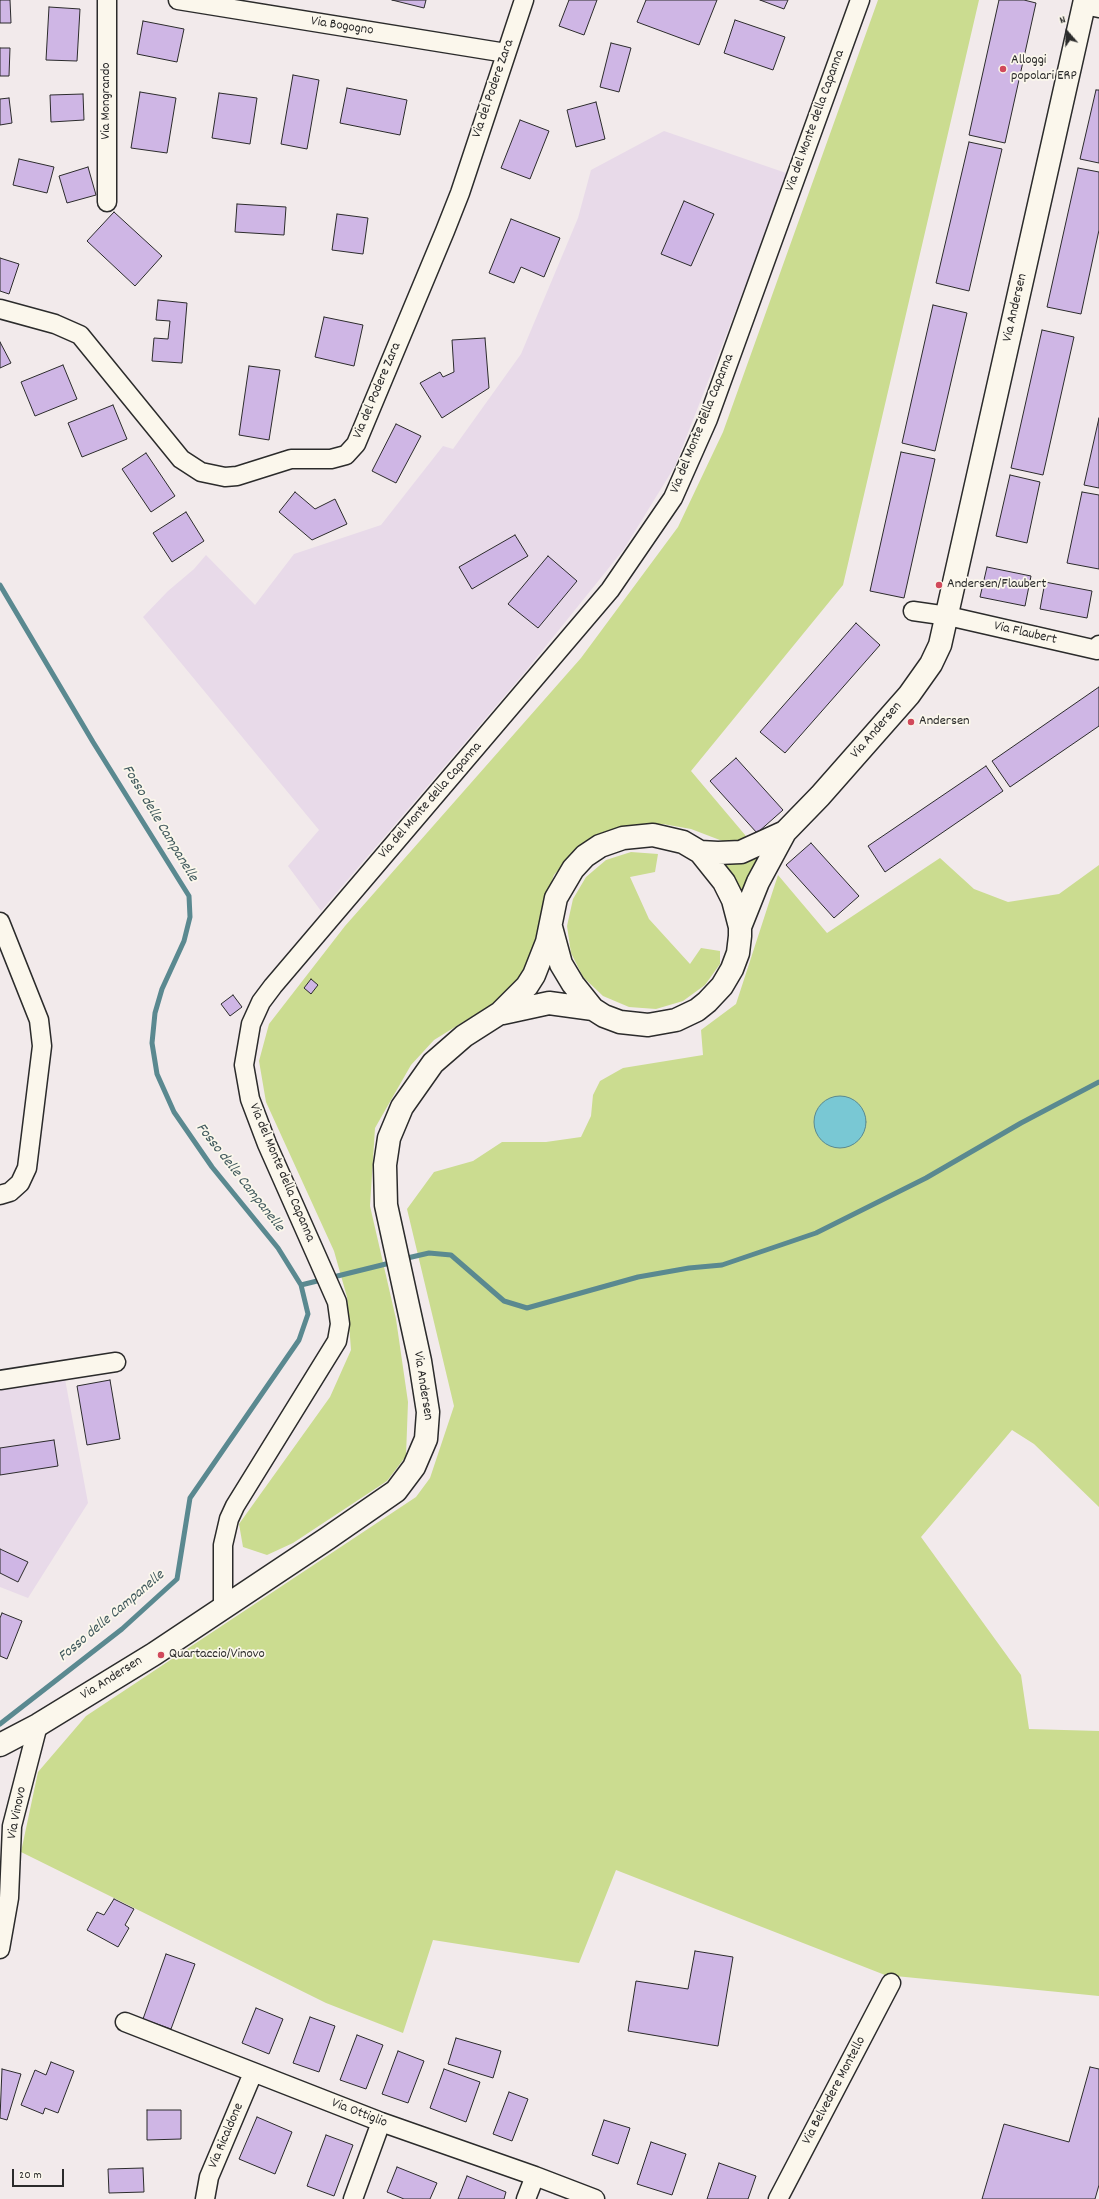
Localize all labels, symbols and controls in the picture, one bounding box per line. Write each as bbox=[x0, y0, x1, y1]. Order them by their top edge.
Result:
north arrow bbox=[1047, 12, 1087, 52]
text: N bbox=[1058, 12, 1068, 29]
street label: Via Bogogno bbox=[310, 14, 374, 40]
street label: Via del Podere Zara bbox=[469, 38, 519, 140]
street label: Via del Monte della Capanna bbox=[783, 48, 849, 194]
place label: Alloggi popolari ERP bbox=[1011, 53, 1077, 86]
street label: Via Mongrando bbox=[99, 62, 115, 140]
marker: Alloggi popolari ERP bbox=[998, 64, 1008, 74]
street label: Via Andersen bbox=[1000, 272, 1032, 344]
street label: Via del Podere Zara bbox=[350, 340, 406, 442]
street label: Via del Monte della Capanna bbox=[667, 352, 739, 496]
place label: Andersen/Flaubert bbox=[947, 577, 1046, 593]
marker: Andersen/Flaubert bbox=[934, 580, 944, 590]
street label: Via Flaubert bbox=[992, 619, 1058, 649]
street label: Via Andersen bbox=[848, 699, 906, 763]
place label: Andersen bbox=[919, 714, 970, 730]
marker: Andersen bbox=[906, 717, 916, 727]
street label: Via del Monte della Capanna bbox=[376, 739, 486, 863]
water label: Fosso delle Campanelle bbox=[117, 762, 201, 886]
street label: Via del Monte della Capanna bbox=[244, 1101, 318, 1245]
water label: Fosso delle Campanelle bbox=[191, 1120, 287, 1236]
street label: Via Andersen bbox=[408, 1350, 436, 1422]
water label: Fosso delle Campanelle bbox=[55, 1567, 169, 1667]
place label: Quartaccio/Vinovo bbox=[169, 1647, 265, 1663]
marker: Quartaccio/Vinovo bbox=[156, 1650, 166, 1660]
street label: Via Andersen bbox=[78, 1653, 146, 1705]
street label: Via Vinovo bbox=[5, 1785, 31, 1841]
street label: Via Belvedere Montello bbox=[800, 2034, 870, 2148]
street label: Via Ottiglio bbox=[329, 2096, 389, 2132]
street label: Via Ricaldone bbox=[206, 2101, 248, 2171]
scale bar bbox=[14, 2161, 66, 2187]
text: 20 m bbox=[19, 2167, 42, 2184]

